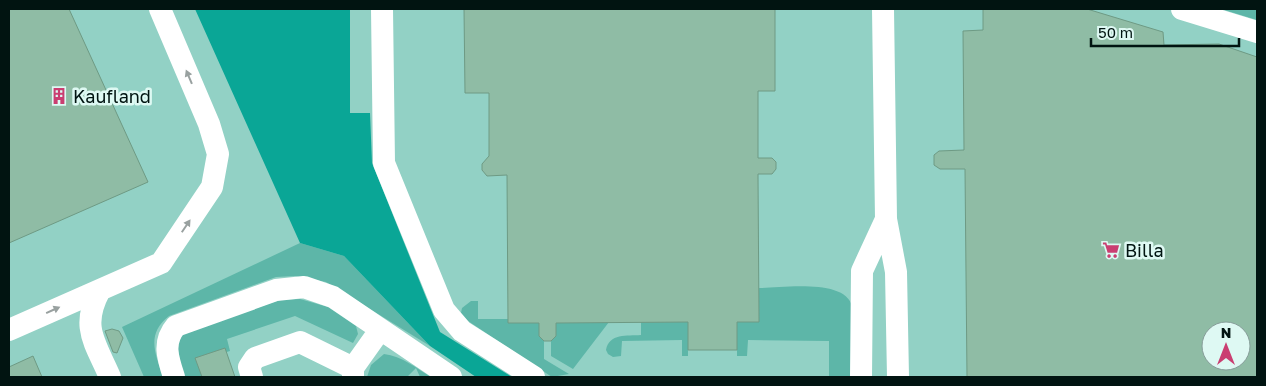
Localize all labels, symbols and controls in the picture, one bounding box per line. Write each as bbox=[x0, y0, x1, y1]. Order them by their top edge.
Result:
scale bar bbox=[1091, 15, 1238, 47]
text: 50 m bbox=[1098, 23, 1133, 41]
one-way arrow bbox=[185, 70, 193, 84]
place label: Kaufland bbox=[73, 85, 151, 107]
building icon: Kaufland bbox=[49, 86, 69, 106]
one-way arrow bbox=[181, 219, 191, 233]
place label: Billa bbox=[1125, 239, 1164, 261]
supermarket icon: Billa bbox=[1101, 240, 1121, 260]
one-way arrow bbox=[46, 306, 60, 314]
north arrow bbox=[1201, 321, 1251, 371]
text: N bbox=[1221, 324, 1231, 341]

